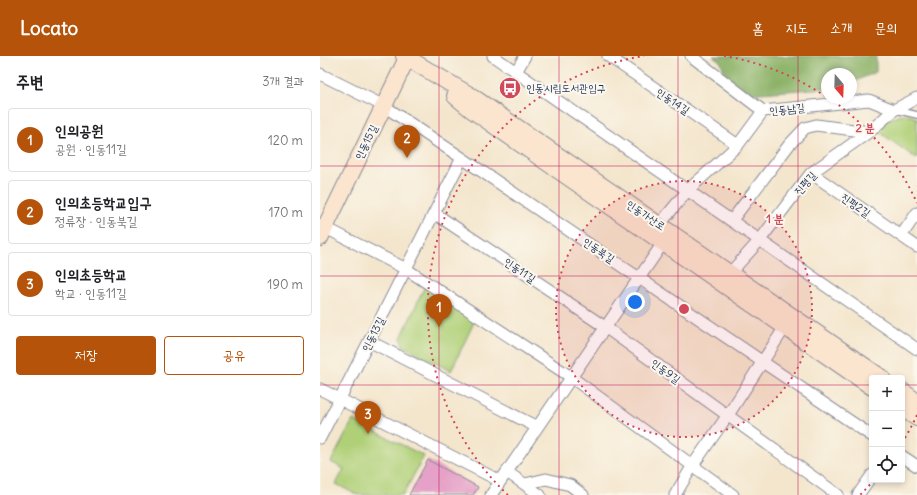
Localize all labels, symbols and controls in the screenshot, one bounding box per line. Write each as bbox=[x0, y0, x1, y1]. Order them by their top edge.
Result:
text: Locato bbox=[20, 16, 78, 40]
text: 홈 bbox=[752, 19, 763, 37]
text: 지도 bbox=[785, 19, 808, 37]
text: 소개 bbox=[830, 19, 852, 37]
text: 문의 bbox=[874, 19, 897, 37]
north arrow bbox=[821, 68, 857, 104]
text: 주변 bbox=[16, 71, 43, 93]
text: 3개 결과 bbox=[262, 73, 304, 90]
bus stop icon: 인동시립도서관입구 bbox=[497, 75, 523, 101]
place label: 인동시립도서관입구 bbox=[526, 81, 606, 95]
street label: 인동14길 bbox=[654, 85, 692, 117]
street label: 인동남길 bbox=[769, 100, 805, 118]
text: 2 분 bbox=[855, 120, 875, 135]
text: 인의공원 bbox=[55, 121, 103, 140]
street label: 인동15길 bbox=[352, 122, 381, 162]
pin: 2 bbox=[394, 125, 420, 158]
text: 1 bbox=[27, 132, 33, 149]
text: 120 m bbox=[268, 132, 303, 149]
text: 공원 · 인동11길 bbox=[55, 141, 127, 158]
street label: 진평길 bbox=[791, 168, 819, 198]
street label: 진평2길 bbox=[839, 190, 873, 220]
text: 인의초등학교입구 bbox=[55, 193, 152, 212]
street label: 인동가산로 bbox=[624, 197, 668, 233]
text: 2 bbox=[26, 204, 34, 221]
text: 170 m bbox=[268, 204, 303, 221]
text: 1 분 bbox=[766, 211, 784, 226]
text: 정류장 · 인동북길 bbox=[55, 213, 137, 230]
street label: 인동북길 bbox=[580, 234, 618, 266]
street label: 인동11길 bbox=[501, 254, 539, 286]
text: 인의초등학교 bbox=[55, 265, 127, 284]
text: 3 bbox=[26, 276, 34, 293]
text: 190 m bbox=[267, 276, 303, 293]
text: 학교 · 인동11길 bbox=[55, 285, 127, 302]
your location bbox=[625, 292, 645, 312]
pin: 1 bbox=[426, 294, 452, 327]
centre of rings bbox=[677, 302, 691, 316]
street label: 인동13길 bbox=[358, 314, 388, 354]
button: 저장 bbox=[16, 336, 156, 375]
button: 공유 bbox=[164, 336, 304, 375]
street label: 인동9길 bbox=[649, 356, 684, 386]
map controls bbox=[869, 375, 905, 483]
button: + bbox=[869, 375, 905, 411]
pin: 3 bbox=[355, 401, 381, 434]
button: − bbox=[869, 411, 905, 447]
button: locate bbox=[869, 447, 905, 483]

